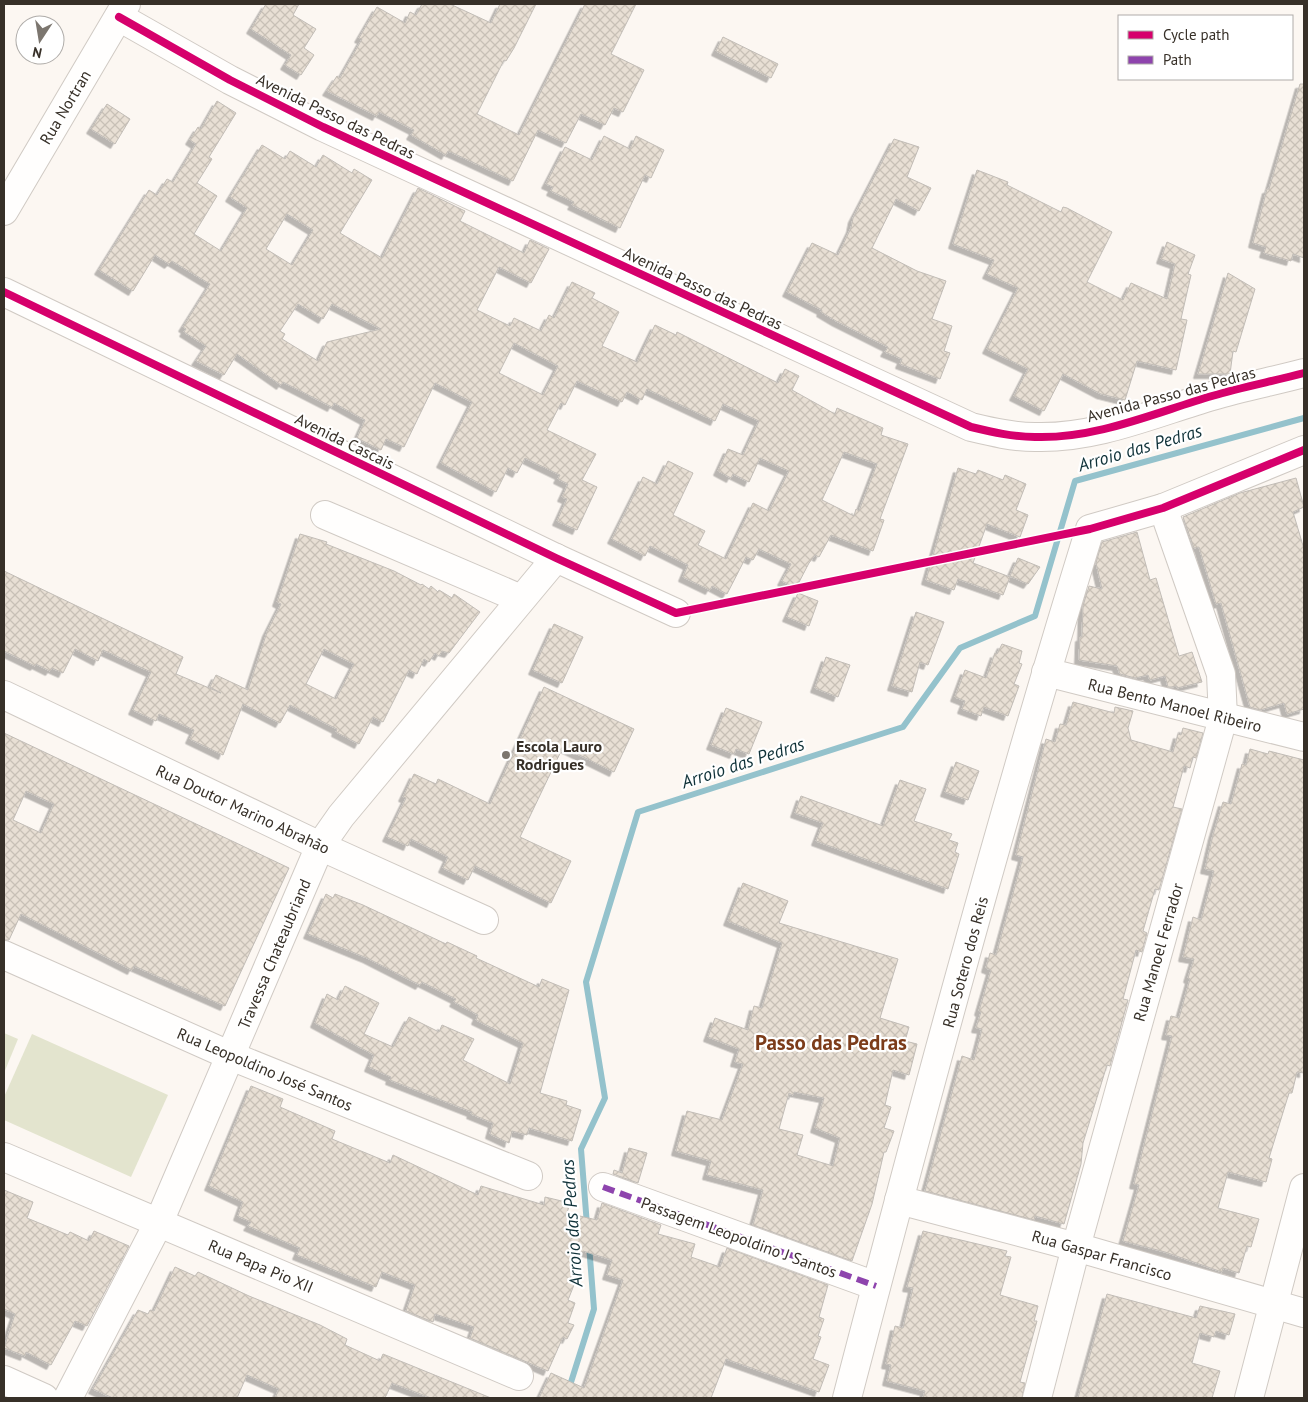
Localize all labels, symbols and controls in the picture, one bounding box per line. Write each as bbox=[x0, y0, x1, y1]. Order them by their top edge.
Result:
north arrow bbox=[15, 15, 65, 65]
legend bbox=[1118, 15, 1293, 80]
text: Cycle path bbox=[1163, 25, 1229, 44]
text: N bbox=[31, 43, 44, 62]
text: Path bbox=[1163, 50, 1192, 69]
street label: Rua Nortran bbox=[35, 66, 95, 148]
street label: Avenida Passo das Pedras bbox=[254, 69, 419, 163]
street label: Avenida Passo das Pedras bbox=[620, 242, 786, 334]
street label: Avenida Passo das Pedras bbox=[1085, 362, 1258, 426]
street label: Avenida Cascais bbox=[292, 408, 398, 474]
water label: Arroio das Pedras bbox=[1074, 419, 1205, 476]
street label: Rua Bento Manoel Ribeiro bbox=[1086, 674, 1264, 736]
water label: Arroio das Pedras bbox=[678, 732, 808, 794]
place label: Escola Lauro Rodrigues bbox=[516, 736, 602, 774]
marker: Escola Lauro Rodrigues bbox=[500, 749, 512, 761]
street label: Rua Doutor Marino Abrahão bbox=[153, 760, 333, 858]
street label: Travessa Chateaubriand bbox=[233, 876, 315, 1032]
street label: Rua Manoel Ferrador bbox=[1129, 880, 1187, 1024]
street label: Rua Sotero dos Reis bbox=[938, 894, 992, 1030]
street label: Rua Leopoldino José Santos bbox=[174, 1023, 356, 1115]
district label: Passo das Pedras bbox=[755, 1029, 907, 1056]
water label: Arroio das Pedras bbox=[556, 1158, 588, 1289]
street label: Passagem Leopoldino J Santos bbox=[638, 1192, 840, 1282]
street label: Rua Gaspar Francisco bbox=[1030, 1225, 1174, 1285]
street label: Rua Papa Pio XII bbox=[205, 1235, 317, 1297]

